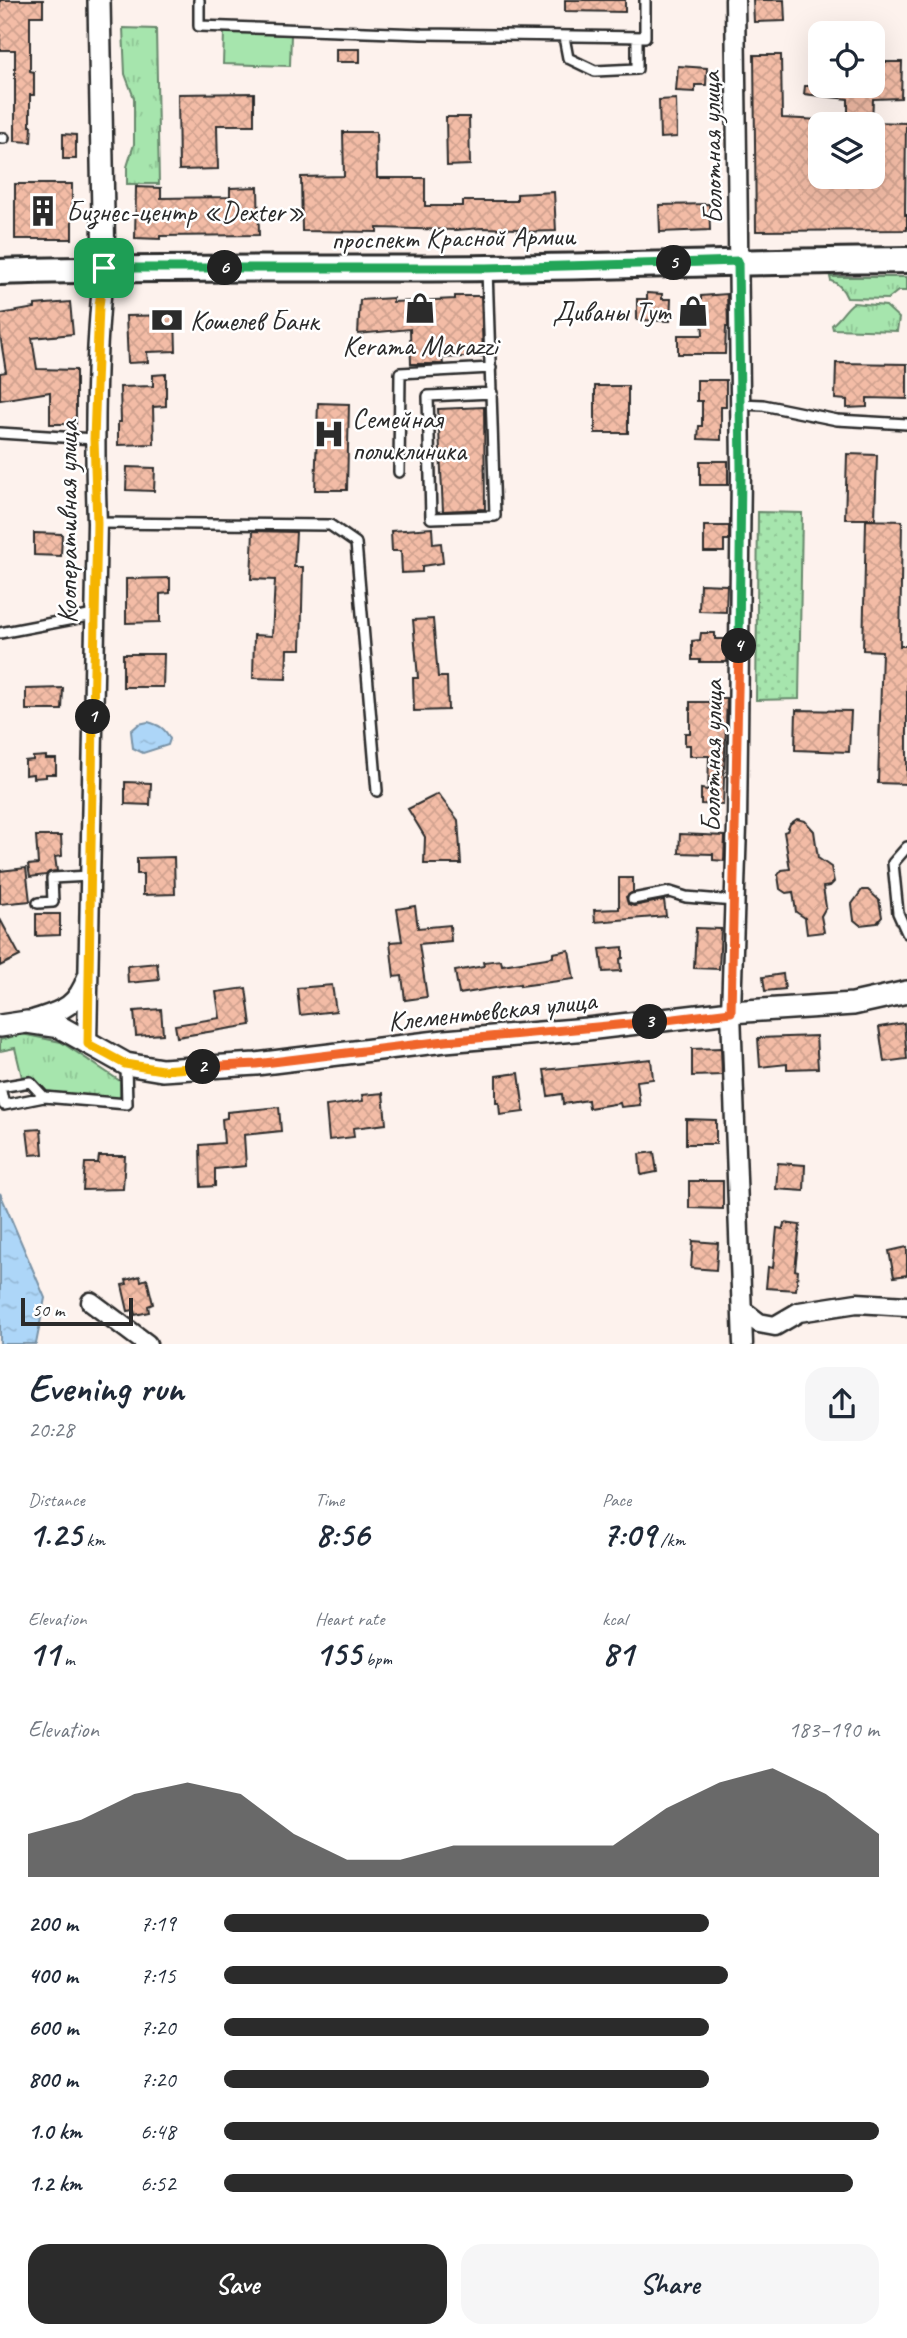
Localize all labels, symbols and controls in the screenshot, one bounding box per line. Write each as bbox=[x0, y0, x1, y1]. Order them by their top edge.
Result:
map controls bbox=[808, 21, 885, 189]
button: locate bbox=[808, 21, 885, 98]
street label: Болотная улица bbox=[693, 70, 730, 225]
button: layers bbox=[808, 112, 885, 189]
building icon: Бизнес-центр «Dexter» bbox=[26, 194, 60, 228]
place label: Бизнес-центр «Dexter» bbox=[66, 194, 305, 230]
street label: проспект Красной Армии bbox=[331, 218, 577, 257]
pin bbox=[74, 238, 134, 298]
pin: 5 bbox=[656, 246, 692, 280]
icon: arrive bbox=[85, 249, 123, 287]
pin: 6 bbox=[208, 250, 243, 286]
text: 5 bbox=[669, 250, 678, 274]
text: 6 bbox=[220, 255, 229, 279]
shop icon: Kerama Marazzi bbox=[403, 291, 437, 325]
place label: Диваны Тут bbox=[553, 294, 672, 329]
shop icon: Диваны Тут bbox=[676, 294, 710, 328]
bank icon: Кошелев Банк bbox=[150, 303, 184, 337]
place label: Кошелев Банк bbox=[190, 303, 321, 338]
place label: Kerama Marazzi bbox=[342, 328, 501, 363]
place label: Семейная поликлиника bbox=[352, 401, 468, 468]
hospital icon: Семейная поликлиника bbox=[312, 417, 346, 451]
street label: Кооперативная улица bbox=[50, 419, 85, 623]
pin: 4 bbox=[722, 628, 756, 664]
text: 4 bbox=[734, 633, 743, 657]
street label: Болотная улица bbox=[693, 678, 730, 833]
pin: 1 bbox=[76, 700, 110, 734]
text: 1 bbox=[88, 704, 97, 728]
street label: Клементьевская улица bbox=[386, 982, 600, 1039]
pin: 3 bbox=[632, 1004, 668, 1040]
text: 3 bbox=[645, 1009, 654, 1033]
pin: 2 bbox=[186, 1050, 220, 1084]
text: 2 bbox=[198, 1054, 207, 1078]
scale bar bbox=[21, 1295, 133, 1327]
text: 50 m bbox=[32, 1298, 64, 1322]
text: Evening run bbox=[28, 1365, 184, 1412]
button: share bbox=[805, 1367, 879, 1441]
text: 20:28 bbox=[28, 1415, 74, 1444]
text: Distance bbox=[28, 1488, 85, 1512]
text: Time bbox=[315, 1488, 344, 1512]
text: Pace bbox=[602, 1488, 631, 1512]
text: 1.25 bbox=[28, 1512, 82, 1557]
text: 8:56 bbox=[315, 1512, 369, 1557]
text: 7:09 bbox=[602, 1512, 656, 1557]
text: km bbox=[82, 1528, 105, 1552]
text: /km bbox=[656, 1528, 685, 1552]
text: Elevation bbox=[28, 1607, 86, 1631]
text: Heart rate bbox=[315, 1607, 384, 1631]
text: kcal bbox=[602, 1607, 627, 1631]
text: 11 bbox=[28, 1631, 60, 1676]
text: 155 bbox=[315, 1631, 361, 1676]
text: 81 bbox=[602, 1631, 634, 1676]
text: m bbox=[60, 1647, 75, 1671]
text: bpm bbox=[361, 1647, 392, 1671]
text: Elevation bbox=[28, 1715, 99, 1744]
text: 183–190 m bbox=[788, 1715, 879, 1744]
text: 200 m bbox=[28, 1909, 78, 1938]
text: 7:19 bbox=[140, 1909, 176, 1938]
text: 400 m bbox=[28, 1961, 78, 1990]
text: 7:15 bbox=[140, 1961, 176, 1990]
text: 600 m bbox=[28, 2013, 78, 2042]
text: 7:20 bbox=[140, 2013, 176, 2042]
text: 800 m bbox=[28, 2065, 78, 2094]
text: 7:20 bbox=[140, 2065, 176, 2094]
text: 1.0 km bbox=[28, 2117, 82, 2146]
text: 6:48 bbox=[140, 2117, 176, 2146]
text: 1.2 km bbox=[28, 2169, 82, 2198]
text: 6:52 bbox=[140, 2169, 176, 2198]
button: Save bbox=[28, 2244, 447, 2324]
button: Share bbox=[461, 2244, 879, 2324]

